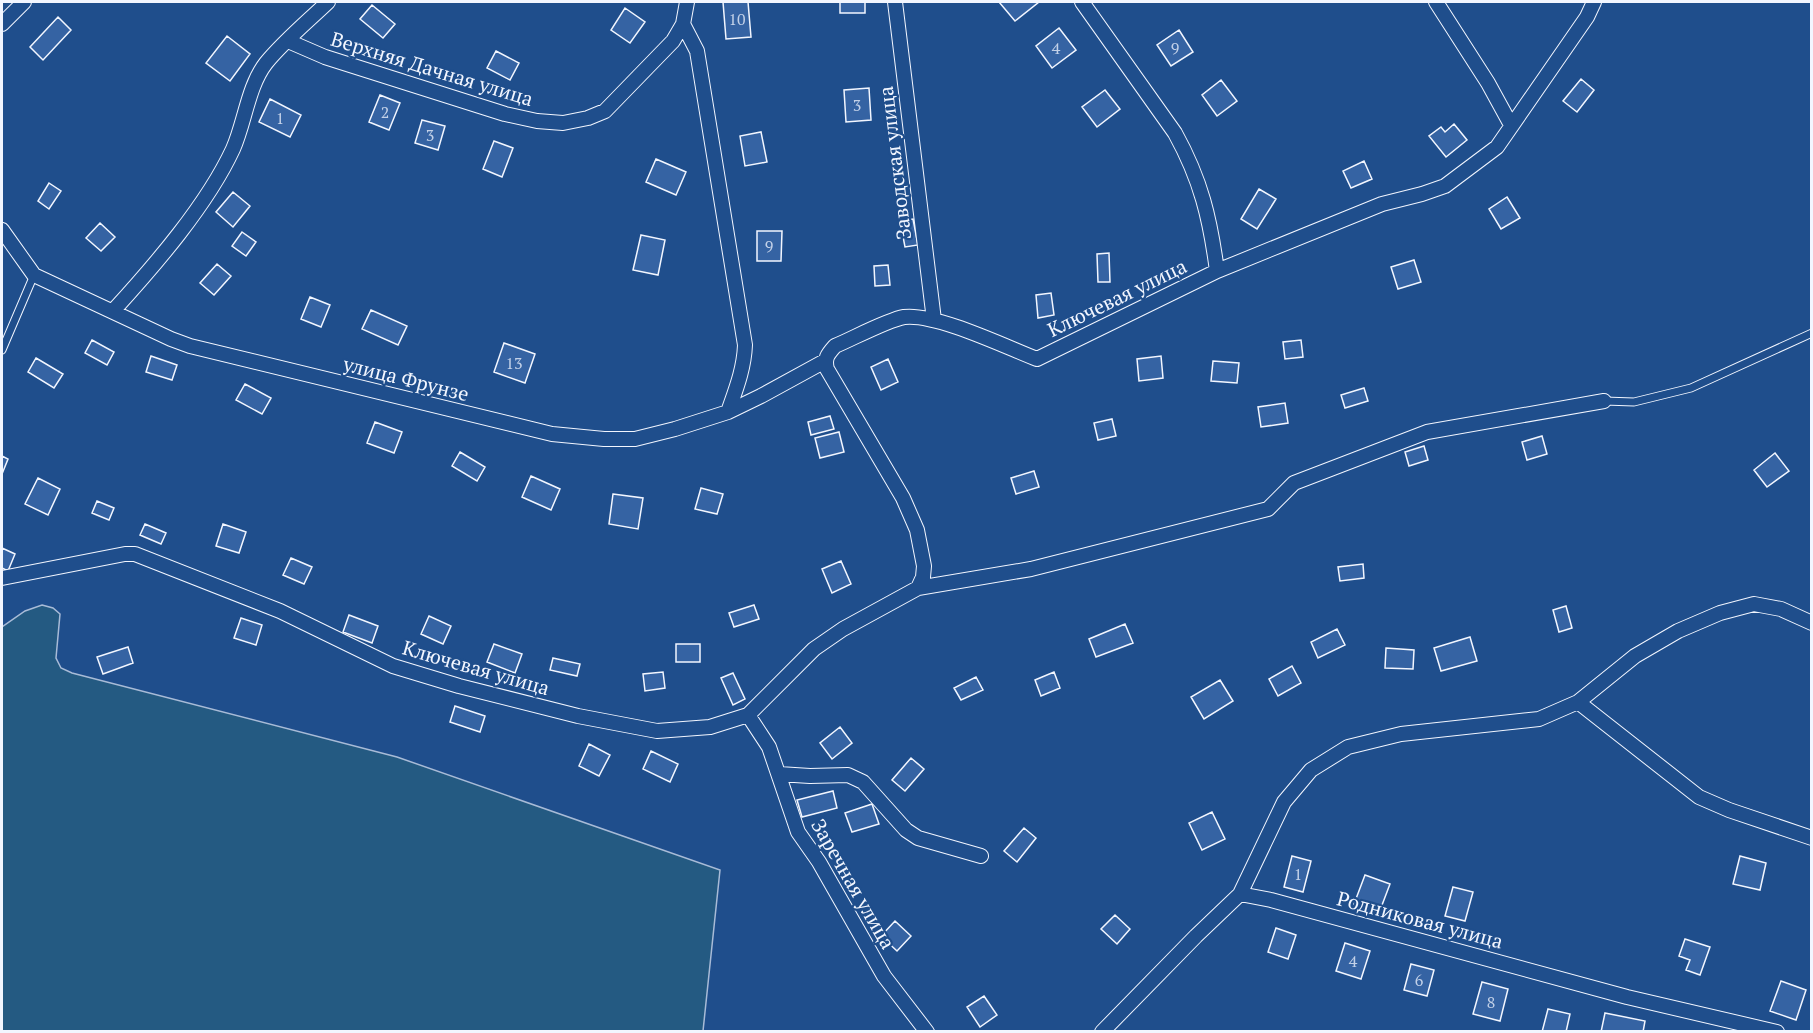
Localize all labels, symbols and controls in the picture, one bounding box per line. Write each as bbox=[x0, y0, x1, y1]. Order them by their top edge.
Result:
house number: 10 bbox=[728, 8, 746, 30]
street label: Верхняя Дачная улица bbox=[328, 25, 536, 112]
house number: 4 bbox=[1052, 37, 1061, 59]
house number: 9 bbox=[1171, 37, 1179, 59]
street label: Заводская улица bbox=[872, 85, 917, 241]
house number: 3 bbox=[853, 94, 861, 116]
house number: 2 bbox=[381, 101, 389, 123]
house number: 1 bbox=[276, 107, 284, 129]
house number: 3 bbox=[426, 124, 434, 146]
house number: 9 bbox=[765, 235, 773, 257]
street label: Ключевая улица bbox=[1043, 252, 1191, 343]
street label: улица Фрунзе bbox=[339, 350, 472, 407]
house number: 13 bbox=[505, 352, 523, 374]
street label: Ключевая улица bbox=[400, 634, 553, 701]
street label: Заречная улица bbox=[805, 814, 902, 954]
house number: 1 bbox=[1294, 863, 1302, 885]
street label: Родниковая улица bbox=[1334, 884, 1506, 955]
house number: 4 bbox=[1349, 950, 1358, 972]
house number: 6 bbox=[1415, 969, 1424, 991]
house number: 8 bbox=[1487, 991, 1495, 1013]

